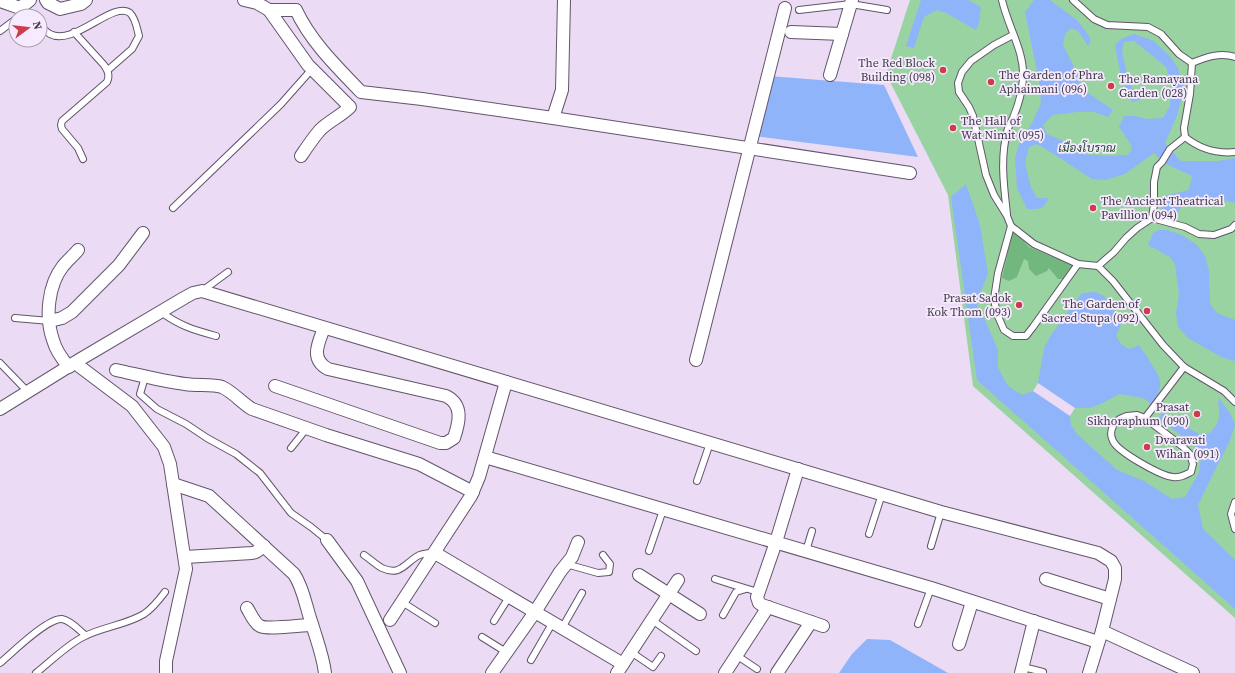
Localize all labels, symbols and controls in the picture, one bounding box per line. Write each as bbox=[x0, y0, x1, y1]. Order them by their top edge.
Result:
north arrow bbox=[8, 8, 48, 48]
text: N bbox=[29, 20, 45, 31]
place label: The Red Block Building (098) bbox=[858, 55, 935, 85]
marker: The Red Block Building (098) bbox=[938, 65, 948, 75]
place label: The Garden of Phra Aphaimani (096) bbox=[999, 67, 1104, 97]
place label: The Ramayana Garden (028) bbox=[1119, 71, 1199, 101]
marker: The Garden of Phra Aphaimani (096) bbox=[986, 77, 996, 87]
marker: The Ramayana Garden (028) bbox=[1106, 81, 1116, 91]
place label: The Hall of Wat Nimit (095) bbox=[961, 113, 1044, 143]
marker: The Hall of Wat Nimit (095) bbox=[948, 123, 958, 133]
park label: เมืองโบราณ bbox=[1058, 140, 1116, 156]
place label: The Ancient Theatrical Pavillion (094) bbox=[1101, 193, 1224, 223]
marker: The Ancient Theatrical Pavillion (094) bbox=[1088, 203, 1098, 213]
place label: Prasat Sadok Kok Thom (093) bbox=[927, 290, 1011, 320]
place label: The Garden of Sacred Stupa (092) bbox=[1041, 296, 1141, 326]
marker: Prasat Sadok Kok Thom (093) bbox=[1014, 300, 1024, 310]
marker: The Garden of Sacred Stupa (092) bbox=[1142, 306, 1152, 316]
place label: Prasat Sikhoraphum (090) bbox=[1087, 399, 1189, 429]
marker: Prasat Sikhoraphum (090) bbox=[1192, 409, 1202, 419]
place label: Dvaravati Wihan (091) bbox=[1155, 432, 1219, 462]
marker: Dvaravati Wihan (091) bbox=[1142, 442, 1152, 452]

